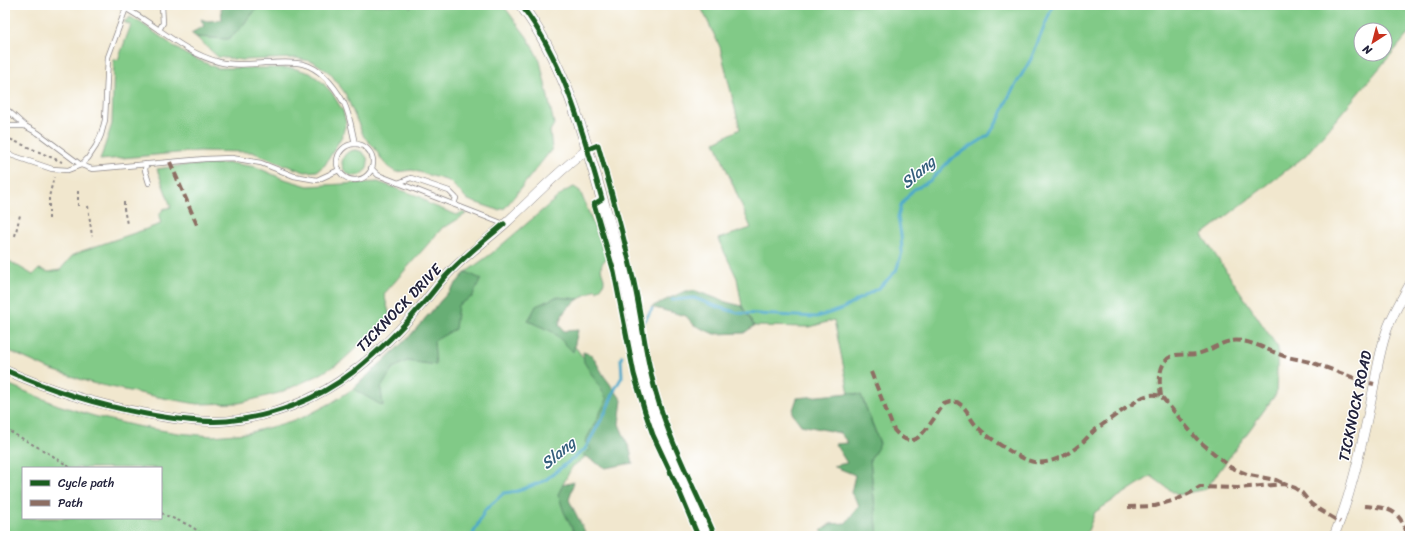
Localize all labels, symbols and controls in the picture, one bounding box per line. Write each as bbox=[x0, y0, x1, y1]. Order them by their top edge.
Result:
north arrow bbox=[1353, 22, 1393, 62]
text: N bbox=[1358, 40, 1377, 60]
water label: Slang bbox=[894, 147, 944, 196]
street label: TICKNOCK DRIVE bbox=[350, 256, 449, 358]
street label: TICKNOCK ROAD bbox=[1331, 348, 1379, 464]
water label: Slang bbox=[534, 428, 584, 477]
legend bbox=[22, 467, 162, 519]
text: Cycle path bbox=[58, 472, 114, 494]
text: Path bbox=[58, 492, 83, 514]

